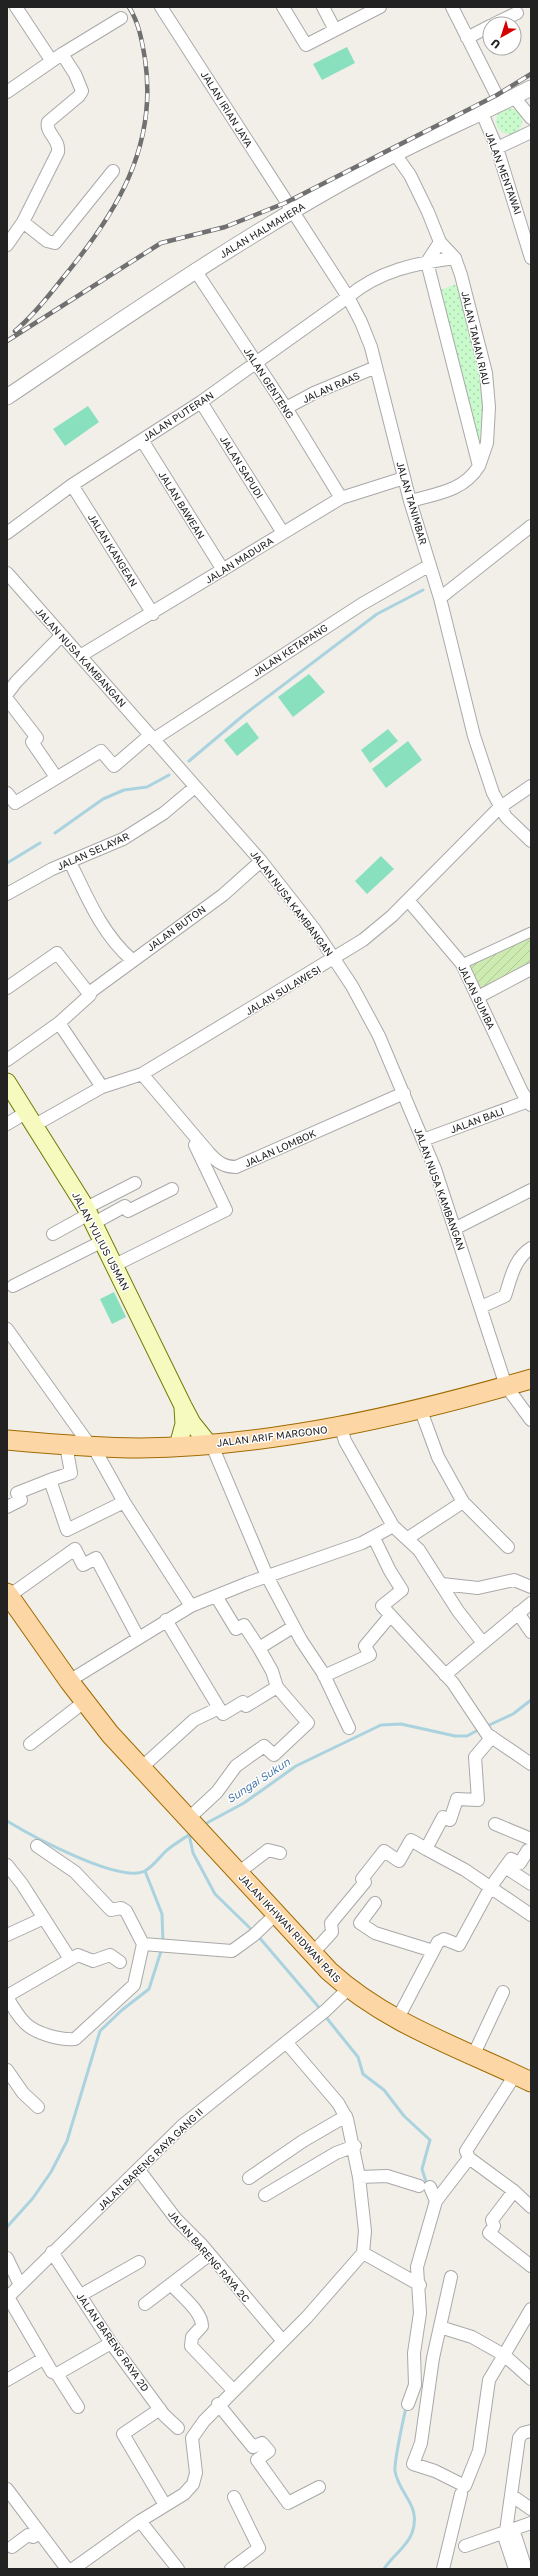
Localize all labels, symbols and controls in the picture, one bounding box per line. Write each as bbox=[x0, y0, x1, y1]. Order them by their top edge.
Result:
north arrow bbox=[482, 16, 522, 56]
text: U bbox=[488, 37, 503, 52]
street label: JALAN IRIAN JAYA bbox=[199, 69, 255, 150]
street label: JALAN MENTAWAI bbox=[483, 130, 525, 216]
street label: JALAN HALMAHERA bbox=[217, 200, 307, 260]
street label: JALAN TAMAN RIAU bbox=[459, 290, 493, 386]
street label: JALAN GENTENG bbox=[242, 345, 296, 421]
street label: JALAN RAAS bbox=[300, 369, 362, 405]
street label: JALAN PUTERAN bbox=[140, 389, 216, 443]
street label: JALAN SAPUDI bbox=[218, 433, 266, 501]
street label: JALAN TANIMBAR bbox=[394, 460, 430, 546]
street label: JALAN BAWEAN bbox=[156, 469, 208, 541]
street label: JALAN KANGEAN bbox=[86, 511, 140, 589]
street label: JALAN MADURA bbox=[203, 534, 275, 586]
street label: JALAN NUSA KAMBANGAN bbox=[33, 605, 129, 709]
street label: JALAN KETAPANG bbox=[250, 621, 330, 679]
street label: JALAN SELAYAR bbox=[55, 830, 131, 872]
street label: JALAN NUSA KAMBANGAN bbox=[248, 848, 336, 958]
street label: JALAN BUTON bbox=[144, 903, 208, 953]
street label: JALAN SULAWESI bbox=[243, 963, 323, 1017]
street label: JALAN SUMBA bbox=[456, 963, 498, 1031]
street label: JALAN BALI bbox=[448, 1105, 506, 1135]
street label: JALAN NUSA KAMBANGAN bbox=[412, 1126, 468, 1252]
street label: JALAN LOMBOK bbox=[242, 1127, 318, 1169]
street label: JALAN YULIUS USMAN bbox=[70, 1190, 132, 1292]
street label: JALAN ARIF MARGONO bbox=[216, 1423, 328, 1449]
water label: Sungai Sukun bbox=[224, 1754, 294, 1806]
street label: JALAN IKHWAN RIDWAN RAIS bbox=[237, 1871, 343, 1985]
street label: JALAN BARENG RAYA GANG II bbox=[95, 2105, 205, 2213]
street label: JALAN BARENG RAYA 2C bbox=[166, 2208, 252, 2305]
street label: JALAN BARENG RAYA 2D bbox=[74, 2290, 152, 2394]

